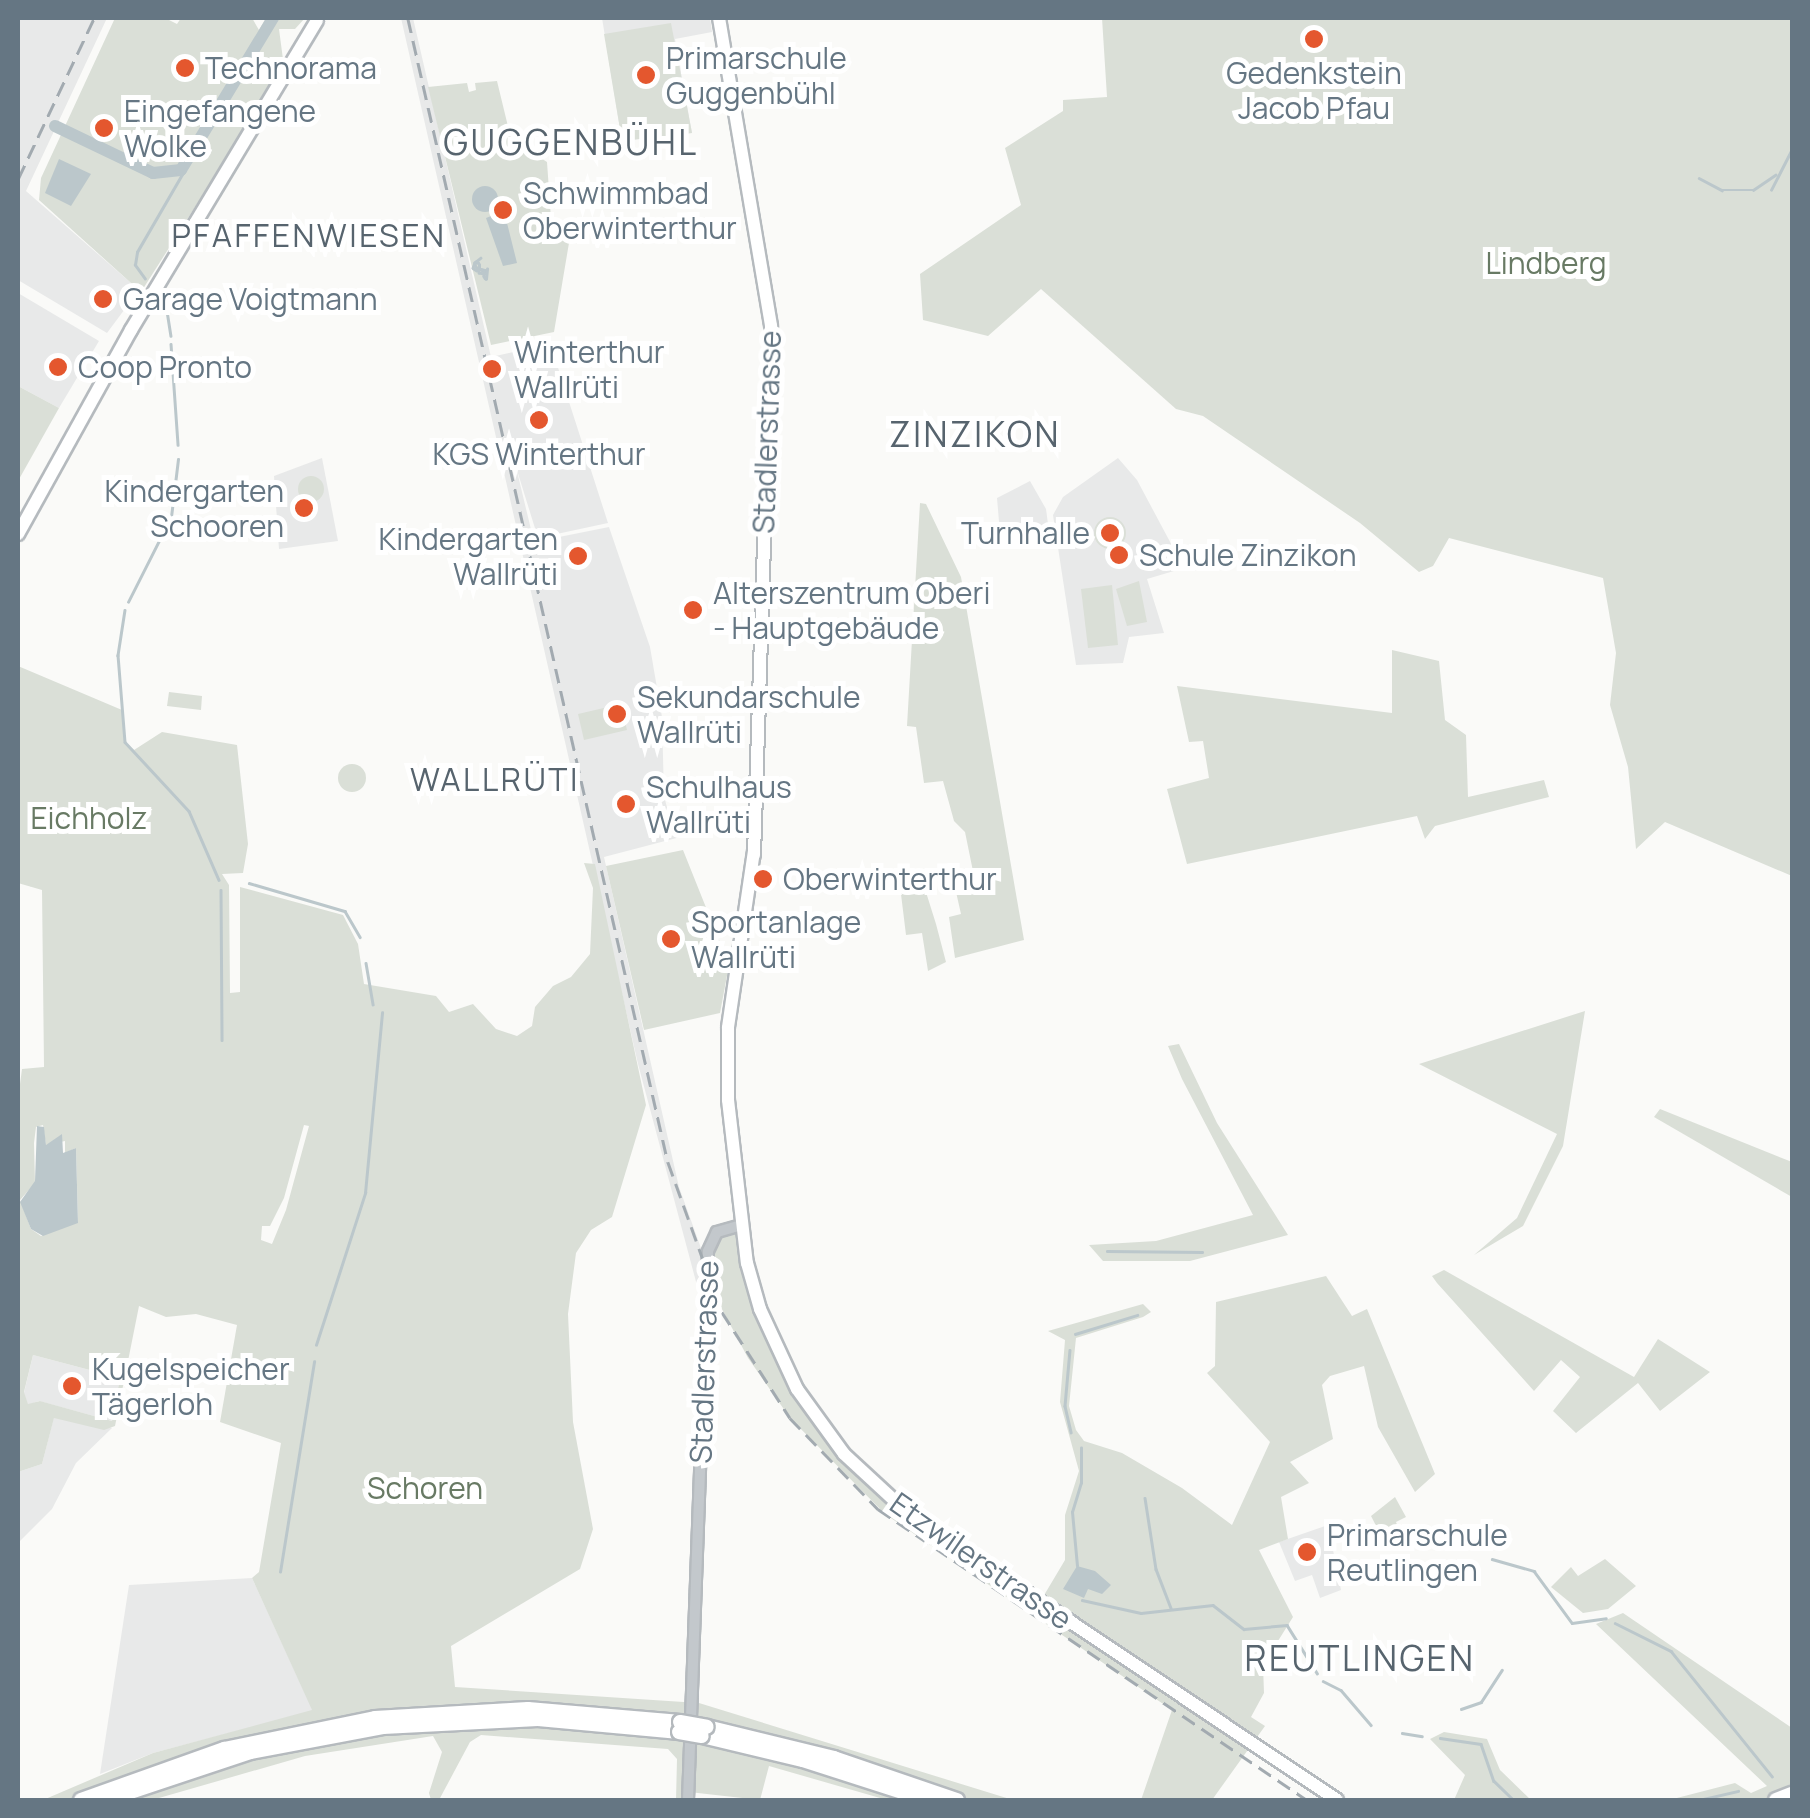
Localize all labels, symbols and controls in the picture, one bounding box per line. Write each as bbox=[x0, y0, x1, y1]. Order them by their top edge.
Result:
marker: Gedenkstein Jacob Pfau bbox=[1303, 28, 1325, 50]
place label: Primarschule Guggenbühl bbox=[666, 40, 847, 110]
place label: Technorama bbox=[205, 50, 377, 86]
place label: Gedenkstein Jacob Pfau bbox=[1226, 55, 1402, 126]
marker: Technorama bbox=[174, 57, 196, 79]
marker: Primarschule Guggenbühl bbox=[635, 64, 657, 86]
place label: Eingefangene Wolke bbox=[124, 93, 316, 164]
marker: Eingefangene Wolke bbox=[93, 117, 115, 139]
district label: GUGGENBÜHL bbox=[443, 121, 699, 163]
place label: Schwimmbad Oberwinterthur bbox=[523, 175, 737, 246]
marker: Schwimmbad Oberwinterthur bbox=[492, 199, 514, 221]
district label: PFAFFENWIESEN bbox=[172, 216, 446, 254]
park label: Lindberg bbox=[1485, 245, 1607, 281]
place label: Garage Voigtmann bbox=[123, 281, 378, 317]
marker: Garage Voigtmann bbox=[92, 288, 114, 310]
street label: Stadlerstrasse bbox=[745, 330, 789, 534]
place label: Winterthur Wallrüti bbox=[514, 334, 665, 404]
place label: Coop Pronto bbox=[78, 349, 252, 385]
marker: Coop Pronto bbox=[47, 356, 69, 378]
marker: Winterthur Wallrüti bbox=[479, 356, 505, 382]
marker: KGS Winterthur bbox=[528, 409, 550, 431]
district label: ZINZIKON bbox=[889, 413, 1061, 455]
place label: KGS Winterthur bbox=[433, 436, 645, 472]
place label: Kindergarten Schooren bbox=[104, 473, 284, 544]
marker: Kindergarten Schooren bbox=[293, 497, 315, 519]
place label: Turnhalle bbox=[961, 515, 1090, 551]
place label: Kindergarten Wallrüti bbox=[378, 521, 558, 592]
marker: Turnhalle bbox=[1099, 522, 1121, 544]
place label: Schule Zinzikon bbox=[1139, 537, 1357, 573]
marker: Schule Zinzikon bbox=[1108, 544, 1130, 566]
marker: Kindergarten Wallrüti bbox=[567, 545, 589, 567]
place label: Alterszentrum Oberi - Hauptgebäude bbox=[713, 575, 990, 646]
marker: Alterszentrum Oberi - Hauptgebäude bbox=[682, 599, 704, 621]
place label: Sekundarschule Wallrüti bbox=[637, 679, 861, 750]
marker: Sekundarschule Wallrüti bbox=[606, 703, 628, 725]
district label: WALLRÜTI bbox=[410, 760, 580, 798]
place label: Schulhaus Wallrüti bbox=[646, 769, 792, 840]
marker: Schulhaus Wallrüti bbox=[615, 793, 637, 815]
park label: Eichholz bbox=[31, 800, 147, 836]
place label: Oberwinterthur bbox=[783, 861, 997, 897]
marker: Oberwinterthur bbox=[752, 868, 774, 890]
place label: Sportanlage Wallrüti bbox=[691, 904, 861, 974]
marker: Sportanlage Wallrüti bbox=[660, 928, 682, 950]
street label: Stadlerstrasse bbox=[682, 1260, 726, 1464]
place label: Kugelspeicher Tägerloh bbox=[92, 1351, 290, 1422]
marker: Kugelspeicher Tägerloh bbox=[61, 1375, 83, 1397]
park label: Schoren bbox=[367, 1470, 483, 1506]
street label: Etzwilerstrasse bbox=[883, 1485, 1079, 1637]
place label: Primarschule Reutlingen bbox=[1327, 1517, 1508, 1588]
marker: Primarschule Reutlingen bbox=[1296, 1541, 1318, 1563]
district label: REUTLINGEN bbox=[1244, 1637, 1476, 1679]

